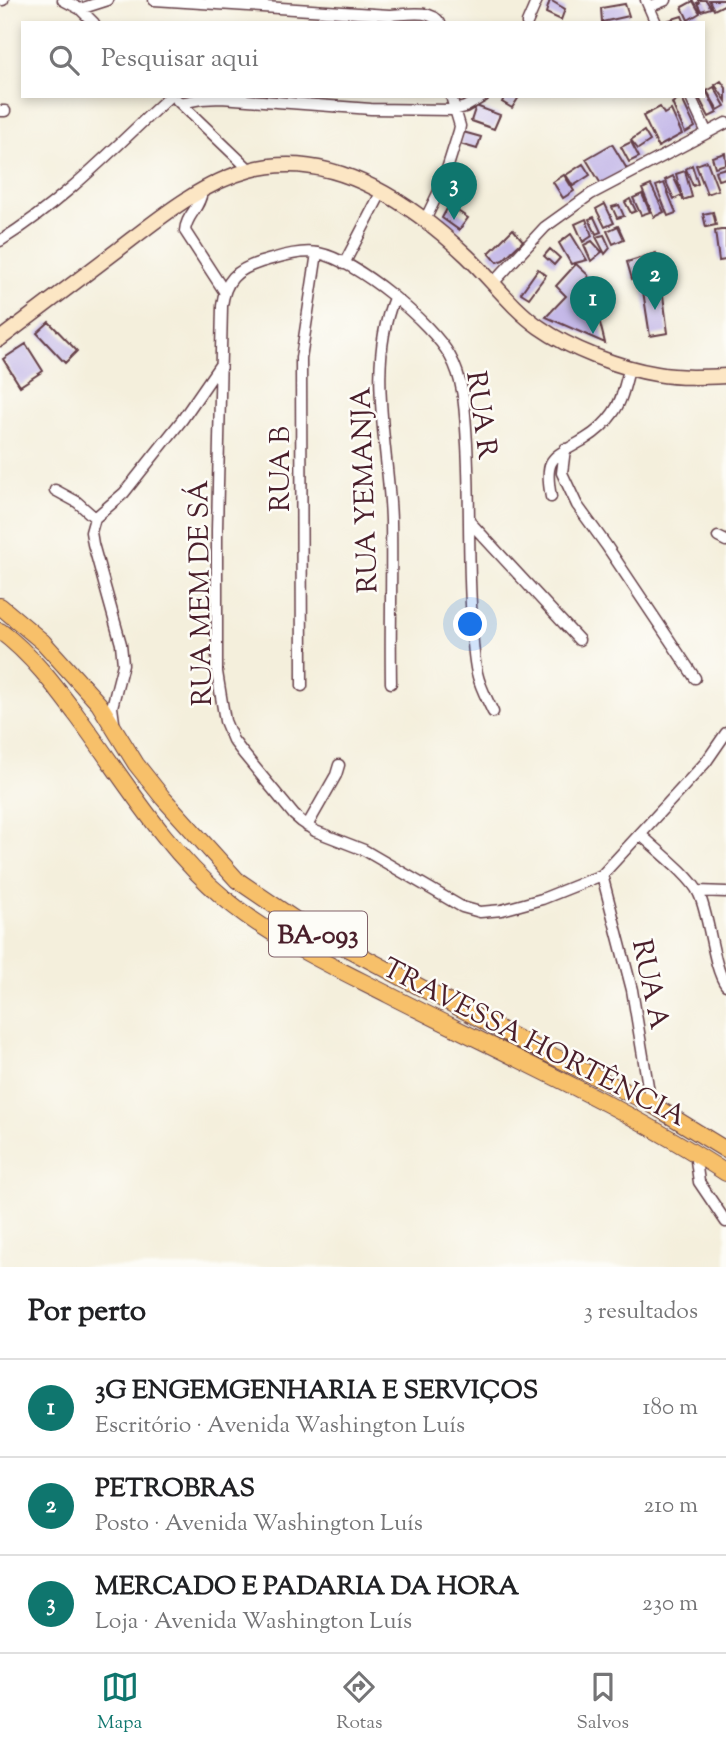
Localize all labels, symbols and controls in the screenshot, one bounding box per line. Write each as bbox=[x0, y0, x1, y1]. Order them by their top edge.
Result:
search box bbox=[21, 21, 705, 98]
icon: search bbox=[45, 41, 83, 79]
text: Pesquisar aqui bbox=[101, 41, 259, 78]
pin: 3 bbox=[431, 162, 477, 220]
pin: 2 bbox=[632, 252, 678, 310]
pin: 1 bbox=[570, 276, 616, 334]
street label: RUA R bbox=[454, 369, 506, 462]
street label: RUA YEMANJA bbox=[342, 386, 390, 594]
street label: RUA B bbox=[262, 426, 302, 512]
street label: RUA MEM DE SÁ bbox=[180, 479, 224, 706]
your location bbox=[453, 607, 487, 641]
road number: BA-093 bbox=[269, 911, 367, 956]
street label: RUA A bbox=[620, 936, 678, 1034]
street label: TRAVESSA HORTÊNCIA bbox=[375, 949, 693, 1138]
text: Por perto bbox=[28, 1291, 146, 1334]
text: 3 resultados bbox=[583, 1296, 698, 1329]
text: 3G ENGEMGENHARIA E SERVIÇOS bbox=[95, 1373, 538, 1410]
text: 1 bbox=[47, 1392, 55, 1425]
text: 180 m bbox=[643, 1392, 698, 1425]
text: Escritório · Avenida Washington Luís bbox=[95, 1410, 465, 1443]
text: PETROBRAS bbox=[95, 1471, 255, 1508]
text: 2 bbox=[46, 1490, 56, 1523]
text: 210 m bbox=[644, 1490, 698, 1523]
text: Posto · Avenida Washington Luís bbox=[95, 1508, 423, 1541]
text: MERCADO E PADARIA DA HORA bbox=[95, 1569, 519, 1606]
text: 3 bbox=[46, 1588, 56, 1621]
text: 230 m bbox=[642, 1588, 698, 1621]
text: Loja · Avenida Washington Luís bbox=[95, 1606, 412, 1639]
tab: Mapa bbox=[97, 1668, 142, 1737]
tab: Rotas bbox=[336, 1668, 382, 1737]
tab: Salvos bbox=[577, 1668, 629, 1737]

